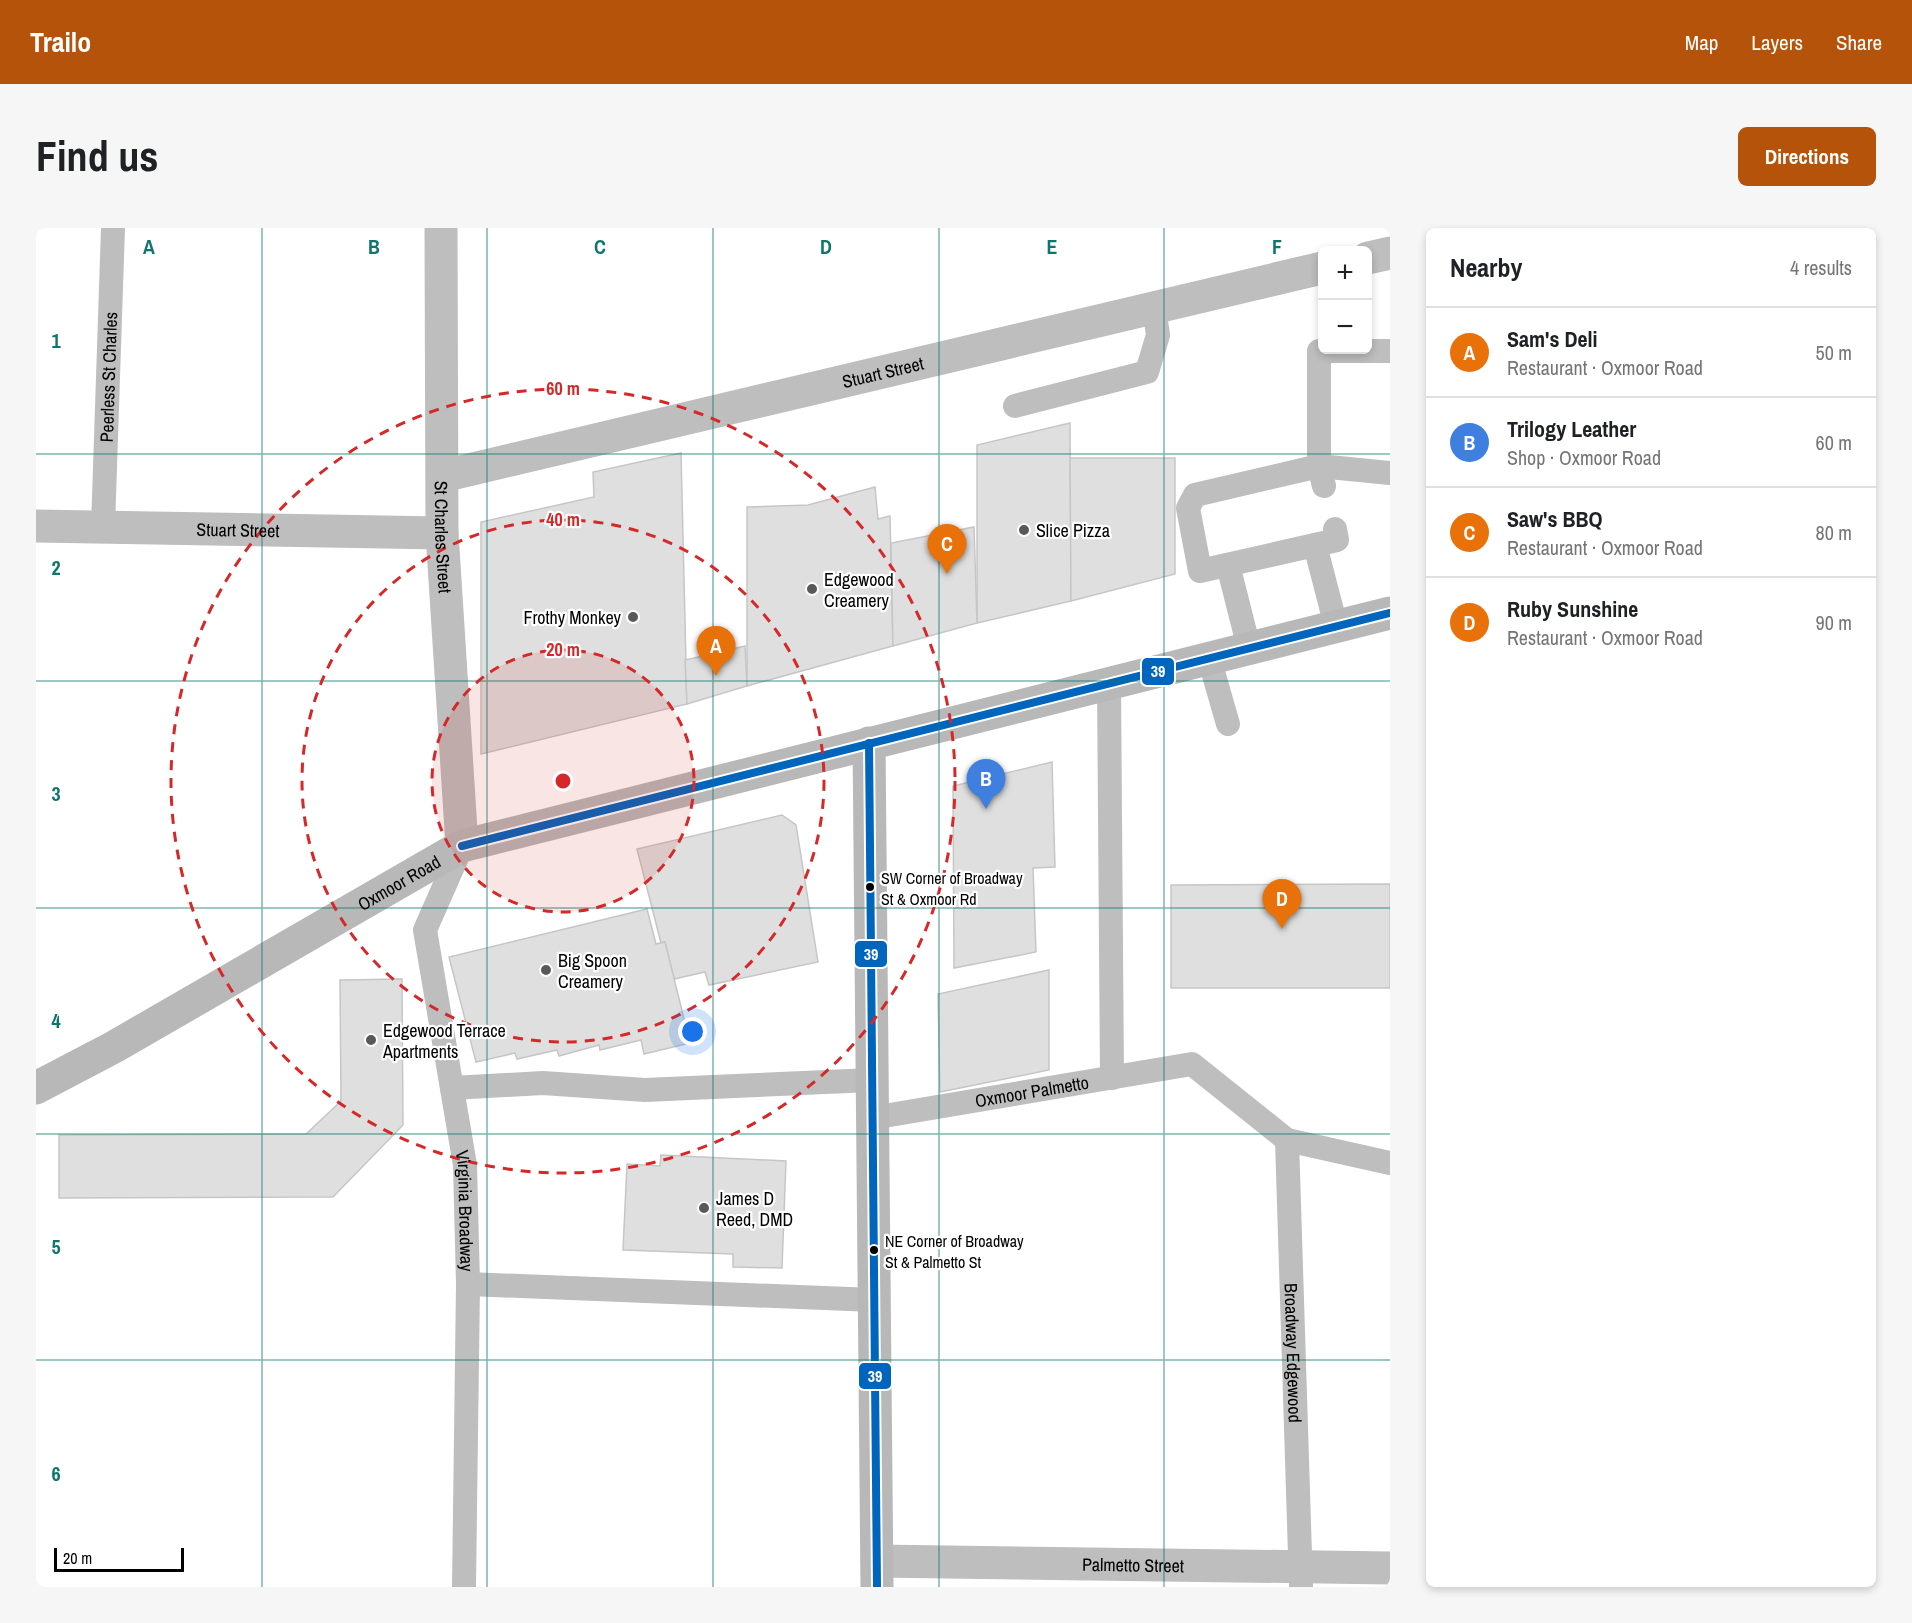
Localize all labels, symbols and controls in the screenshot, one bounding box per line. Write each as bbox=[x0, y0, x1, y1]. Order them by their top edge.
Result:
text: Trailo bbox=[30, 23, 91, 61]
text: Map bbox=[1685, 28, 1718, 57]
text: Layers bbox=[1751, 28, 1803, 57]
text: Share bbox=[1836, 28, 1882, 57]
button: Directions bbox=[1738, 127, 1876, 186]
text: Find us bbox=[36, 128, 158, 184]
text: A bbox=[143, 233, 155, 260]
text: B bbox=[368, 233, 380, 260]
text: C bbox=[594, 233, 606, 260]
text: D bbox=[820, 233, 832, 260]
text: E bbox=[1047, 233, 1058, 260]
text: F bbox=[1272, 233, 1282, 260]
map controls bbox=[1318, 246, 1372, 354]
button: + bbox=[1318, 246, 1372, 300]
text: Nearby bbox=[1450, 250, 1522, 285]
text: 4 results bbox=[1790, 254, 1852, 281]
button: − bbox=[1318, 300, 1372, 354]
street label: Peerless St Charles bbox=[93, 311, 123, 443]
text: Sam's Deli bbox=[1507, 324, 1598, 354]
text: 1 bbox=[51, 327, 61, 354]
text: A bbox=[1464, 339, 1475, 366]
text: 50 m bbox=[1816, 339, 1852, 366]
street label: Stuart Street bbox=[840, 350, 926, 394]
text: Restaurant · Oxmoor Road bbox=[1507, 354, 1703, 381]
text: 60 m bbox=[546, 376, 580, 401]
text: Trilogy Leather bbox=[1507, 414, 1636, 444]
text: B bbox=[1464, 429, 1475, 456]
text: 60 m bbox=[1816, 429, 1852, 456]
text: Shop · Oxmoor Road bbox=[1507, 444, 1661, 471]
street label: St Charles Street bbox=[429, 481, 458, 594]
text: Saw's BBQ bbox=[1507, 504, 1603, 534]
text: 40 m bbox=[546, 507, 580, 532]
street label: Stuart Street bbox=[196, 516, 280, 543]
place label: Slice Pizza bbox=[1036, 518, 1110, 543]
text: C bbox=[1464, 519, 1475, 546]
text: 80 m bbox=[1816, 519, 1852, 546]
marker: Slice Pizza bbox=[1017, 523, 1031, 537]
pin: C bbox=[928, 524, 966, 574]
text: Restaurant · Oxmoor Road bbox=[1507, 534, 1703, 561]
text: 2 bbox=[51, 554, 61, 581]
place label: Edgewood Creamery bbox=[824, 567, 894, 613]
marker: Edgewood Creamery bbox=[805, 582, 819, 596]
text: Ruby Sunshine bbox=[1507, 594, 1638, 624]
place label: Frothy Monkey bbox=[523, 605, 622, 630]
text: D bbox=[1464, 609, 1475, 636]
text: 90 m bbox=[1816, 609, 1852, 636]
marker: Frothy Monkey bbox=[626, 610, 640, 624]
text: Restaurant · Oxmoor Road bbox=[1507, 624, 1703, 651]
pin: A bbox=[696, 626, 736, 676]
text: 20 m bbox=[546, 637, 580, 662]
line badge: 39 bbox=[1141, 657, 1175, 686]
text: 39 bbox=[1151, 660, 1165, 682]
pin: B bbox=[966, 760, 1006, 809]
centre of rings bbox=[553, 771, 573, 791]
text: 3 bbox=[51, 780, 61, 807]
street label: Oxmoor Road bbox=[353, 849, 445, 916]
place label: SW Corner of Broadway St & Oxmoor Rd bbox=[881, 867, 1023, 910]
pin: D bbox=[1262, 880, 1302, 929]
marker: SW Corner of Broadway St & Oxmoor Rd bbox=[864, 881, 876, 893]
line badge: 39 bbox=[854, 940, 888, 968]
text: 39 bbox=[864, 943, 878, 965]
place label: Big Spoon Creamery bbox=[558, 948, 627, 994]
marker: Big Spoon Creamery bbox=[539, 963, 553, 977]
text: 4 bbox=[51, 1007, 61, 1034]
your location bbox=[678, 1017, 707, 1046]
place label: Edgewood Terrace Apartments bbox=[382, 1018, 506, 1064]
marker: Edgewood Terrace Apartments bbox=[364, 1033, 378, 1047]
street label: Oxmoor Palmetto bbox=[973, 1069, 1090, 1113]
street label: Virginia Broadway bbox=[450, 1148, 480, 1272]
place label: James D Reed, DMD bbox=[716, 1186, 793, 1232]
marker: James D Reed, DMD bbox=[697, 1201, 711, 1215]
place label: NE Corner of Broadway St & Palmetto St bbox=[885, 1230, 1024, 1273]
text: 5 bbox=[51, 1233, 61, 1260]
marker: NE Corner of Broadway St & Palmetto St bbox=[868, 1244, 880, 1256]
street label: Broadway Edgewood bbox=[1279, 1283, 1308, 1423]
line badge: 39 bbox=[858, 1362, 892, 1390]
text: 39 bbox=[868, 1365, 882, 1387]
text: 6 bbox=[51, 1460, 61, 1487]
scale bar bbox=[54, 1545, 184, 1572]
text: 20 m bbox=[63, 1547, 92, 1569]
street label: Palmetto Street bbox=[1082, 1551, 1184, 1578]

